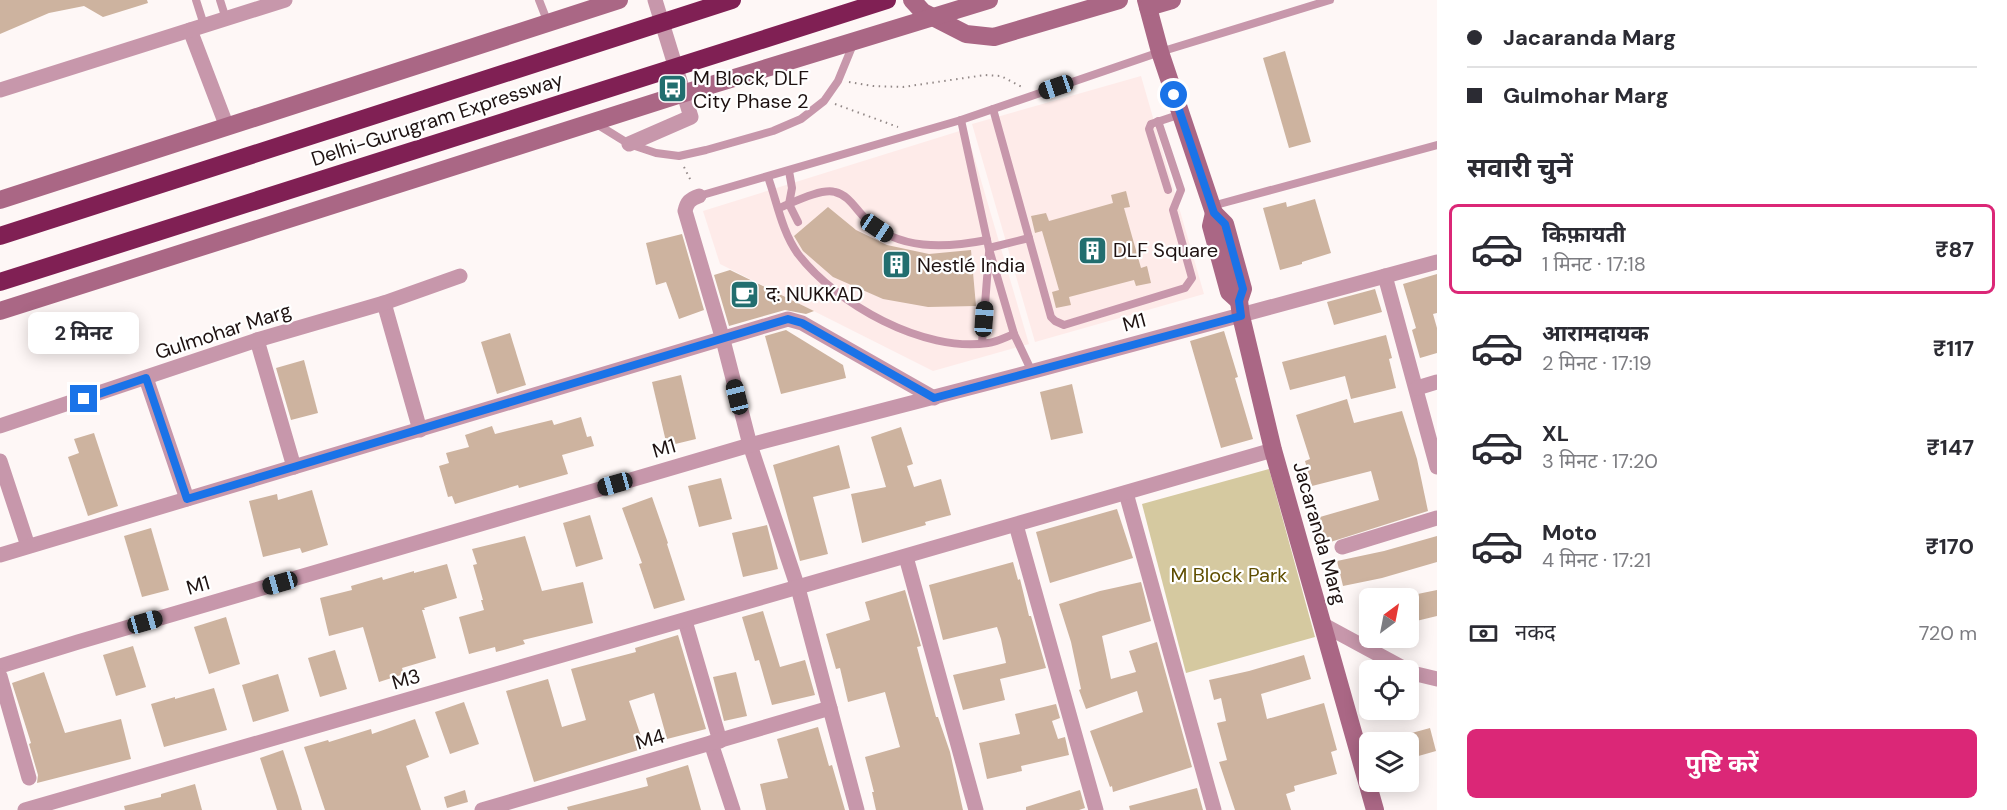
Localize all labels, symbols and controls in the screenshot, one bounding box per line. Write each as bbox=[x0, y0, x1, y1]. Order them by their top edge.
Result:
text: Jacaranda Marg bbox=[1503, 23, 1676, 52]
place label: M Block, DLF City Phase 2 bbox=[693, 65, 809, 114]
street label: Delhi-Gurugram Expressway bbox=[308, 66, 566, 172]
bus stop icon: M Block, DLF City Phase 2 bbox=[656, 73, 688, 105]
car bbox=[1036, 73, 1076, 101]
route start bbox=[1160, 81, 1187, 108]
text: Gulmohar Marg bbox=[1503, 81, 1669, 110]
text: सवारी चुनें bbox=[1467, 150, 1573, 185]
car bbox=[857, 210, 897, 246]
text: किफ़ायती bbox=[1542, 220, 1626, 249]
icon: car bbox=[1470, 222, 1524, 276]
building icon: DLF Square bbox=[1076, 234, 1108, 266]
text: ₹87 bbox=[1935, 235, 1974, 264]
place label: DLF Square bbox=[1113, 237, 1218, 263]
building icon: Nestlé India bbox=[880, 249, 912, 281]
text: 1 मिनट · 17:18 bbox=[1542, 251, 1646, 277]
place label: Nestlé India bbox=[917, 252, 1025, 278]
cafe icon: द: NUKKAD bbox=[729, 278, 761, 310]
place label: द: NUKKAD bbox=[766, 281, 863, 307]
street label: Gulmohar Marg bbox=[152, 297, 294, 365]
car bbox=[974, 300, 994, 338]
street label: M1 bbox=[1119, 306, 1149, 338]
callout: 2 मिनट bbox=[28, 312, 140, 354]
text: आरामदायक bbox=[1542, 319, 1649, 348]
text: 2 मिनट bbox=[54, 320, 113, 346]
icon: car bbox=[1470, 321, 1524, 375]
text: ₹117 bbox=[1933, 334, 1974, 363]
text: 2 मिनट · 17:19 bbox=[1542, 350, 1652, 376]
car bbox=[724, 377, 750, 417]
route end bbox=[70, 385, 97, 412]
text: XL bbox=[1542, 419, 1569, 448]
icon: car bbox=[1470, 420, 1524, 474]
street label: M1 bbox=[649, 432, 679, 464]
text: ₹147 bbox=[1926, 433, 1974, 462]
text: 3 मिनट · 17:20 bbox=[1542, 448, 1658, 474]
street label: Jacaranda Marg bbox=[1287, 458, 1353, 608]
car bbox=[595, 470, 635, 498]
text: Moto bbox=[1542, 518, 1597, 547]
icon: car bbox=[1470, 519, 1524, 573]
text: ₹170 bbox=[1925, 532, 1974, 561]
text: 4 मिनट · 17:21 bbox=[1542, 547, 1651, 573]
park label: M Block Park bbox=[1171, 562, 1287, 588]
street label: M1 bbox=[183, 569, 213, 601]
car bbox=[260, 569, 300, 597]
north arrow bbox=[1359, 588, 1419, 648]
map controls bbox=[1359, 588, 1419, 792]
car bbox=[125, 608, 165, 636]
icon: cash bbox=[1467, 617, 1500, 650]
text: नकद bbox=[1515, 618, 1556, 647]
text: 720 m bbox=[1919, 620, 1977, 646]
button: locate bbox=[1359, 660, 1419, 720]
street label: M3 bbox=[389, 663, 423, 695]
street label: M4 bbox=[632, 723, 668, 755]
button: पुष्टि करें bbox=[1467, 729, 1977, 798]
button: layers bbox=[1359, 732, 1419, 792]

